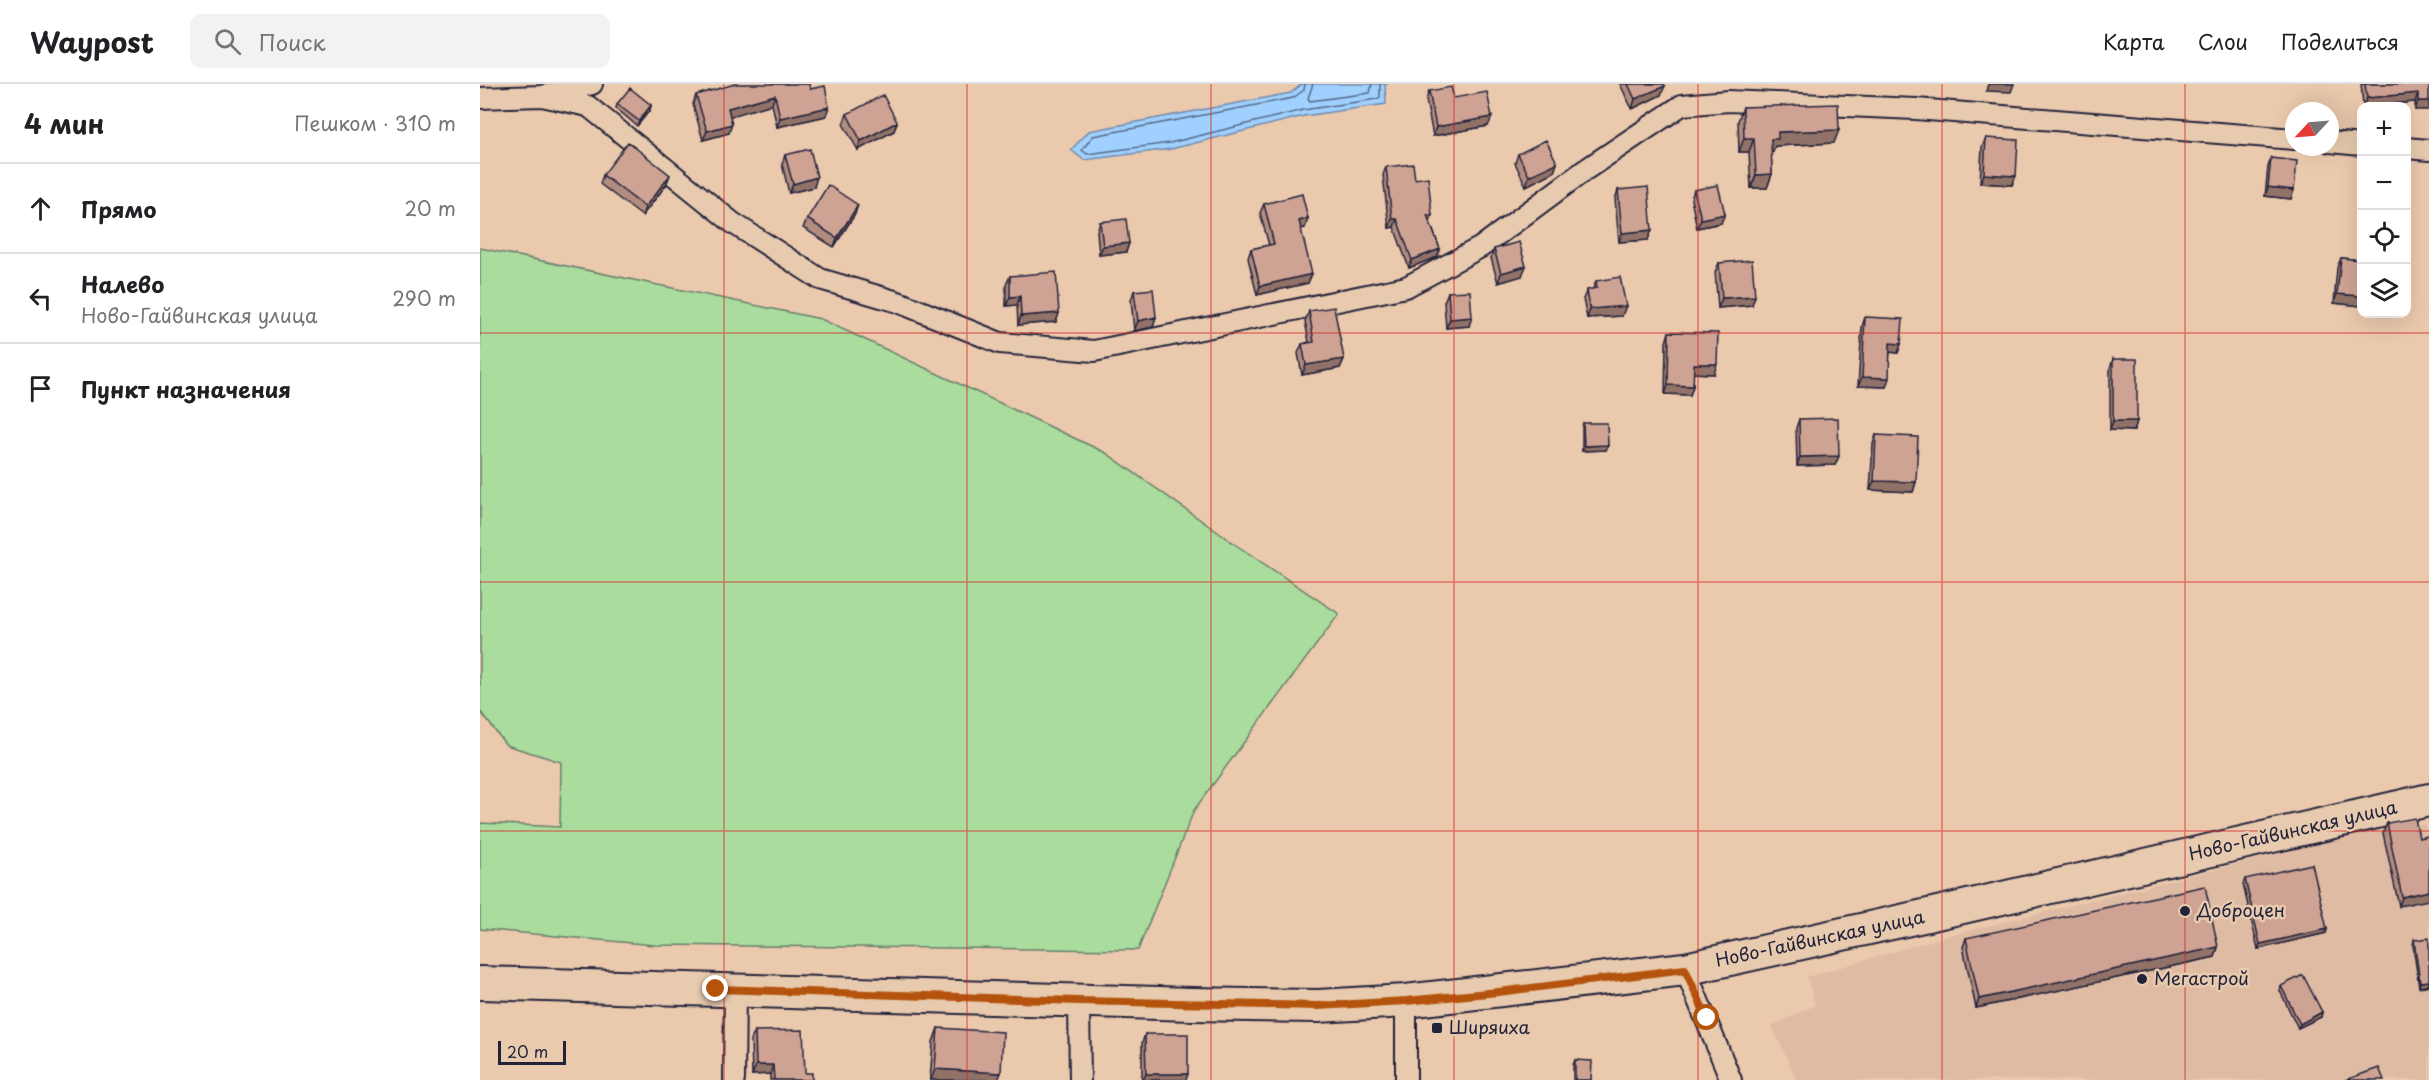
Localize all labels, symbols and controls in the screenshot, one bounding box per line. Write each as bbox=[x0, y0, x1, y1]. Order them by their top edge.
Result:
search box bbox=[190, 14, 610, 68]
text: Waypost bbox=[30, 20, 154, 63]
icon: search bbox=[211, 25, 244, 58]
text: Поиск bbox=[259, 25, 326, 58]
text: Карта bbox=[2103, 25, 2165, 57]
text: Слои bbox=[2198, 25, 2248, 57]
text: Поделиться bbox=[2281, 25, 2399, 57]
north arrow bbox=[2285, 102, 2339, 156]
map controls bbox=[2357, 102, 2411, 318]
button: + bbox=[2357, 102, 2411, 156]
text: 4 мин bbox=[24, 104, 105, 143]
text: Пешком · 310 m bbox=[294, 108, 456, 138]
button: − bbox=[2357, 156, 2411, 210]
icon: ahead bbox=[24, 192, 57, 225]
text: Прямо bbox=[81, 192, 156, 225]
text: 20 m bbox=[404, 193, 456, 223]
button: locate bbox=[2357, 210, 2411, 264]
button: layers bbox=[2357, 264, 2411, 318]
text: Налево bbox=[81, 267, 164, 300]
icon: left bbox=[24, 282, 57, 315]
text: 290 m bbox=[392, 283, 456, 313]
text: Ново-Гайвинская улица bbox=[81, 300, 318, 330]
icon: arrive bbox=[24, 372, 57, 405]
text: Пункт назначения bbox=[81, 372, 291, 405]
street label: Ново-Гайвинская улица bbox=[2186, 792, 2400, 867]
place label: Доброцен bbox=[2196, 896, 2285, 923]
street label: Ново-Гайвинская улица bbox=[1713, 902, 1927, 973]
marker: Доброцен bbox=[2178, 904, 2192, 918]
place label: Мегастрой bbox=[2154, 964, 2249, 991]
marker: Мегастрой bbox=[2135, 972, 2149, 986]
route end bbox=[702, 975, 728, 1001]
route start bbox=[1693, 1004, 1719, 1030]
place label: Ширяиха bbox=[1449, 1013, 1531, 1040]
marker: Ширяиха bbox=[1430, 1021, 1444, 1035]
scale bar bbox=[498, 1038, 566, 1066]
text: 20 m bbox=[507, 1039, 548, 1063]

